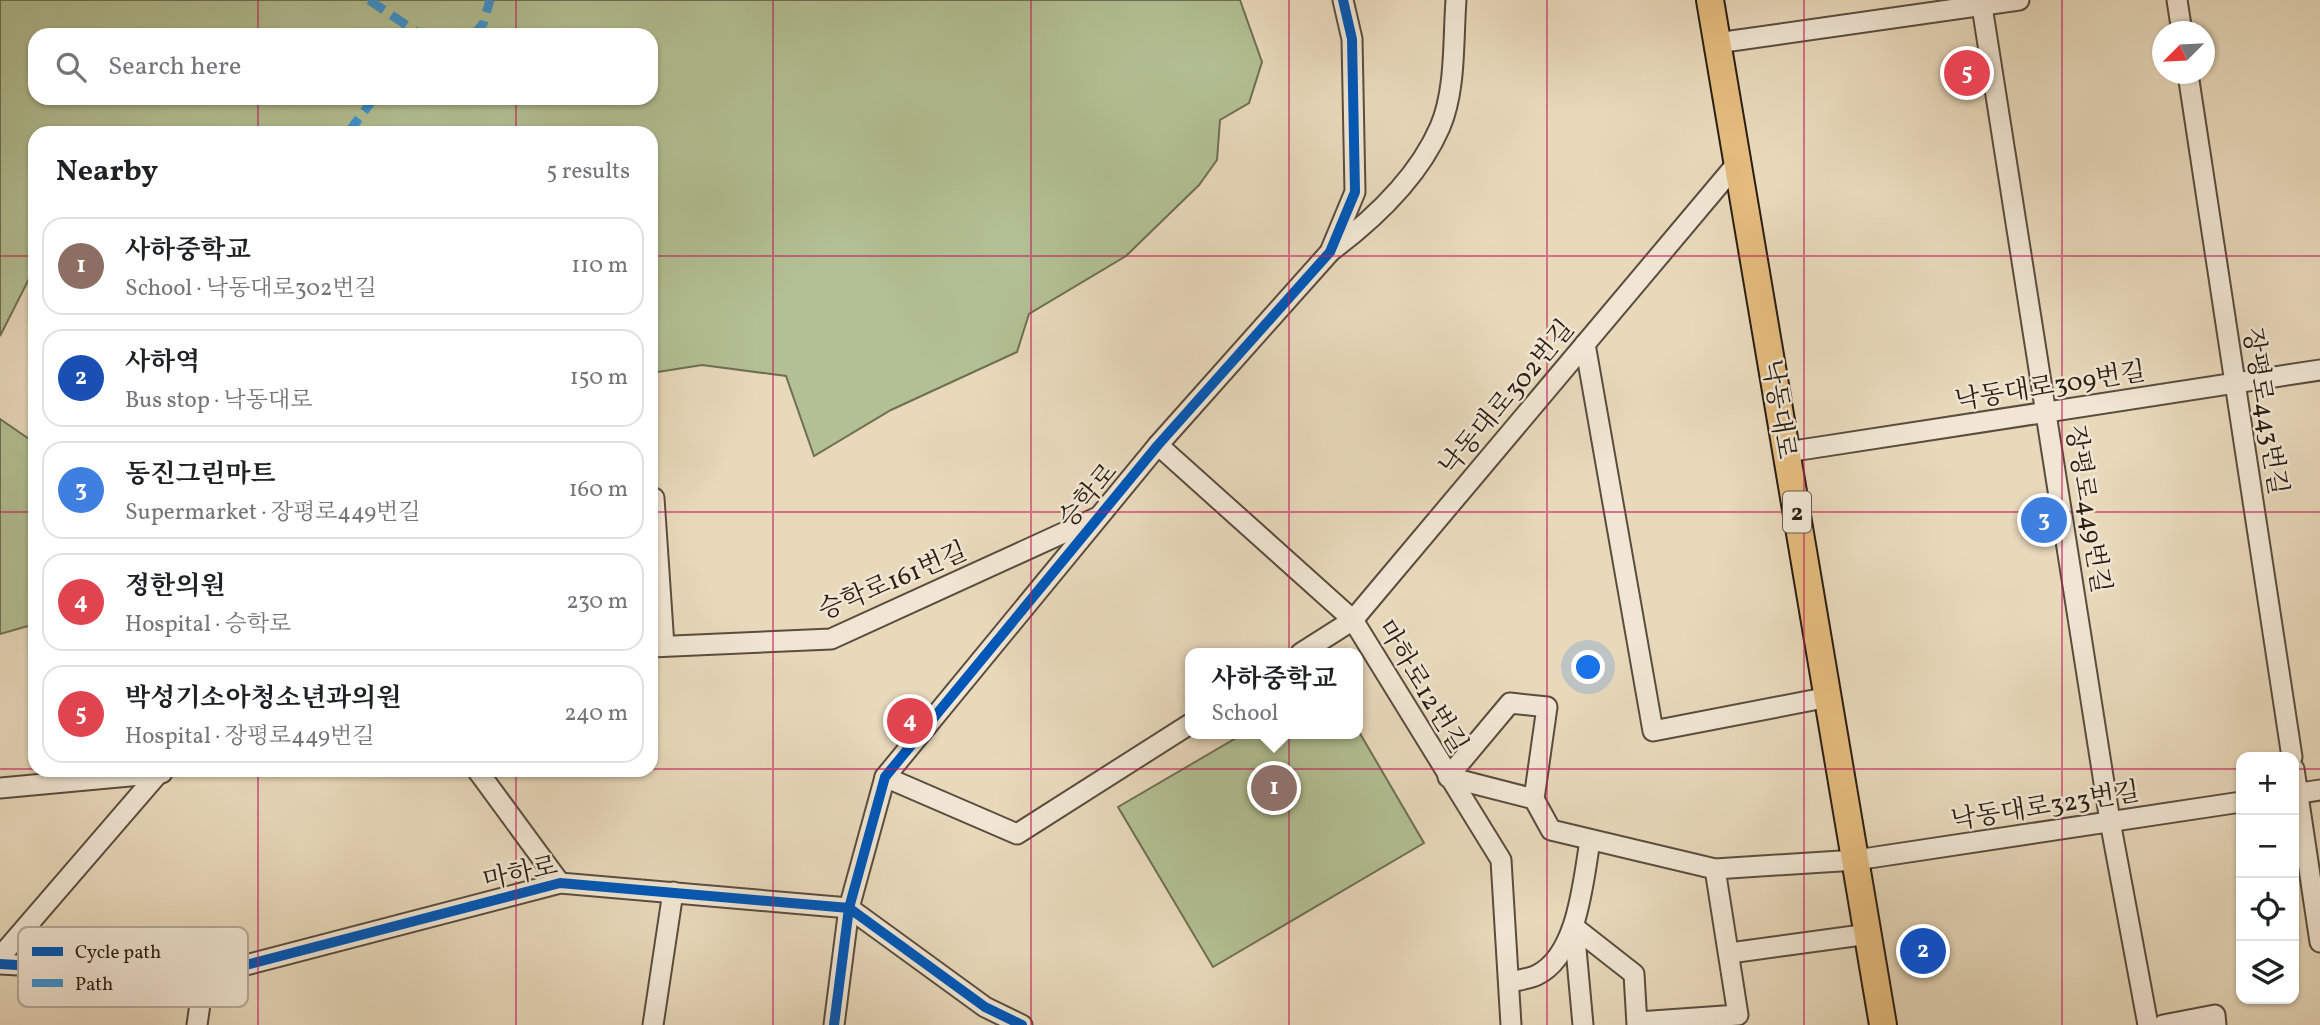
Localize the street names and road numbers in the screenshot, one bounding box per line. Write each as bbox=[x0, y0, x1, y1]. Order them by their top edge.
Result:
street label: 낙동대로302번길 bbox=[1432, 313, 1583, 484]
street label: 장평로443번길 bbox=[2233, 325, 2295, 498]
street label: 낙동대로309번길 bbox=[1952, 354, 2148, 420]
street label: 낙동대로 bbox=[1752, 357, 1804, 462]
street label: 장평로449번길 bbox=[2056, 423, 2118, 596]
street label: 승학로 bbox=[1051, 456, 1127, 537]
road number: 2 bbox=[1783, 491, 1811, 532]
street label: 승학로161번길 bbox=[813, 534, 973, 629]
street label: 마하로12번길 bbox=[1367, 614, 1475, 760]
street label: 낙동대로323번길 bbox=[1948, 774, 2142, 840]
street label: 마하로 bbox=[480, 849, 561, 899]

